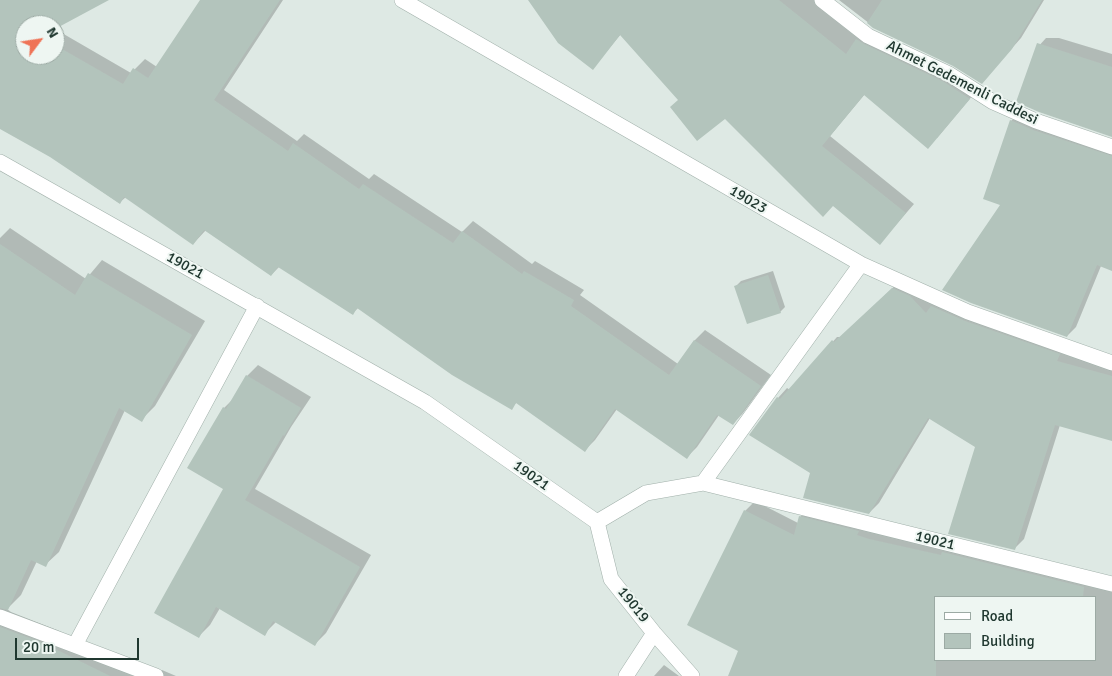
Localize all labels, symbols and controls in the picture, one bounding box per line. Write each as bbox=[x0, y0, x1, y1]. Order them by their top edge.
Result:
north arrow bbox=[15, 15, 65, 65]
text: N bbox=[43, 24, 62, 41]
street label: Ahmet Gedemenli Caddesi bbox=[883, 37, 1041, 129]
street label: 19023 bbox=[726, 182, 770, 218]
street label: 19021 bbox=[163, 248, 207, 284]
street label: 19021 bbox=[509, 457, 553, 495]
street label: 19021 bbox=[913, 527, 957, 555]
street label: 19019 bbox=[613, 584, 653, 626]
legend bbox=[934, 596, 1097, 661]
text: Road bbox=[981, 607, 1013, 625]
scale bar bbox=[18, 628, 141, 660]
text: Building bbox=[981, 632, 1035, 650]
text: 20 m bbox=[23, 638, 54, 656]

